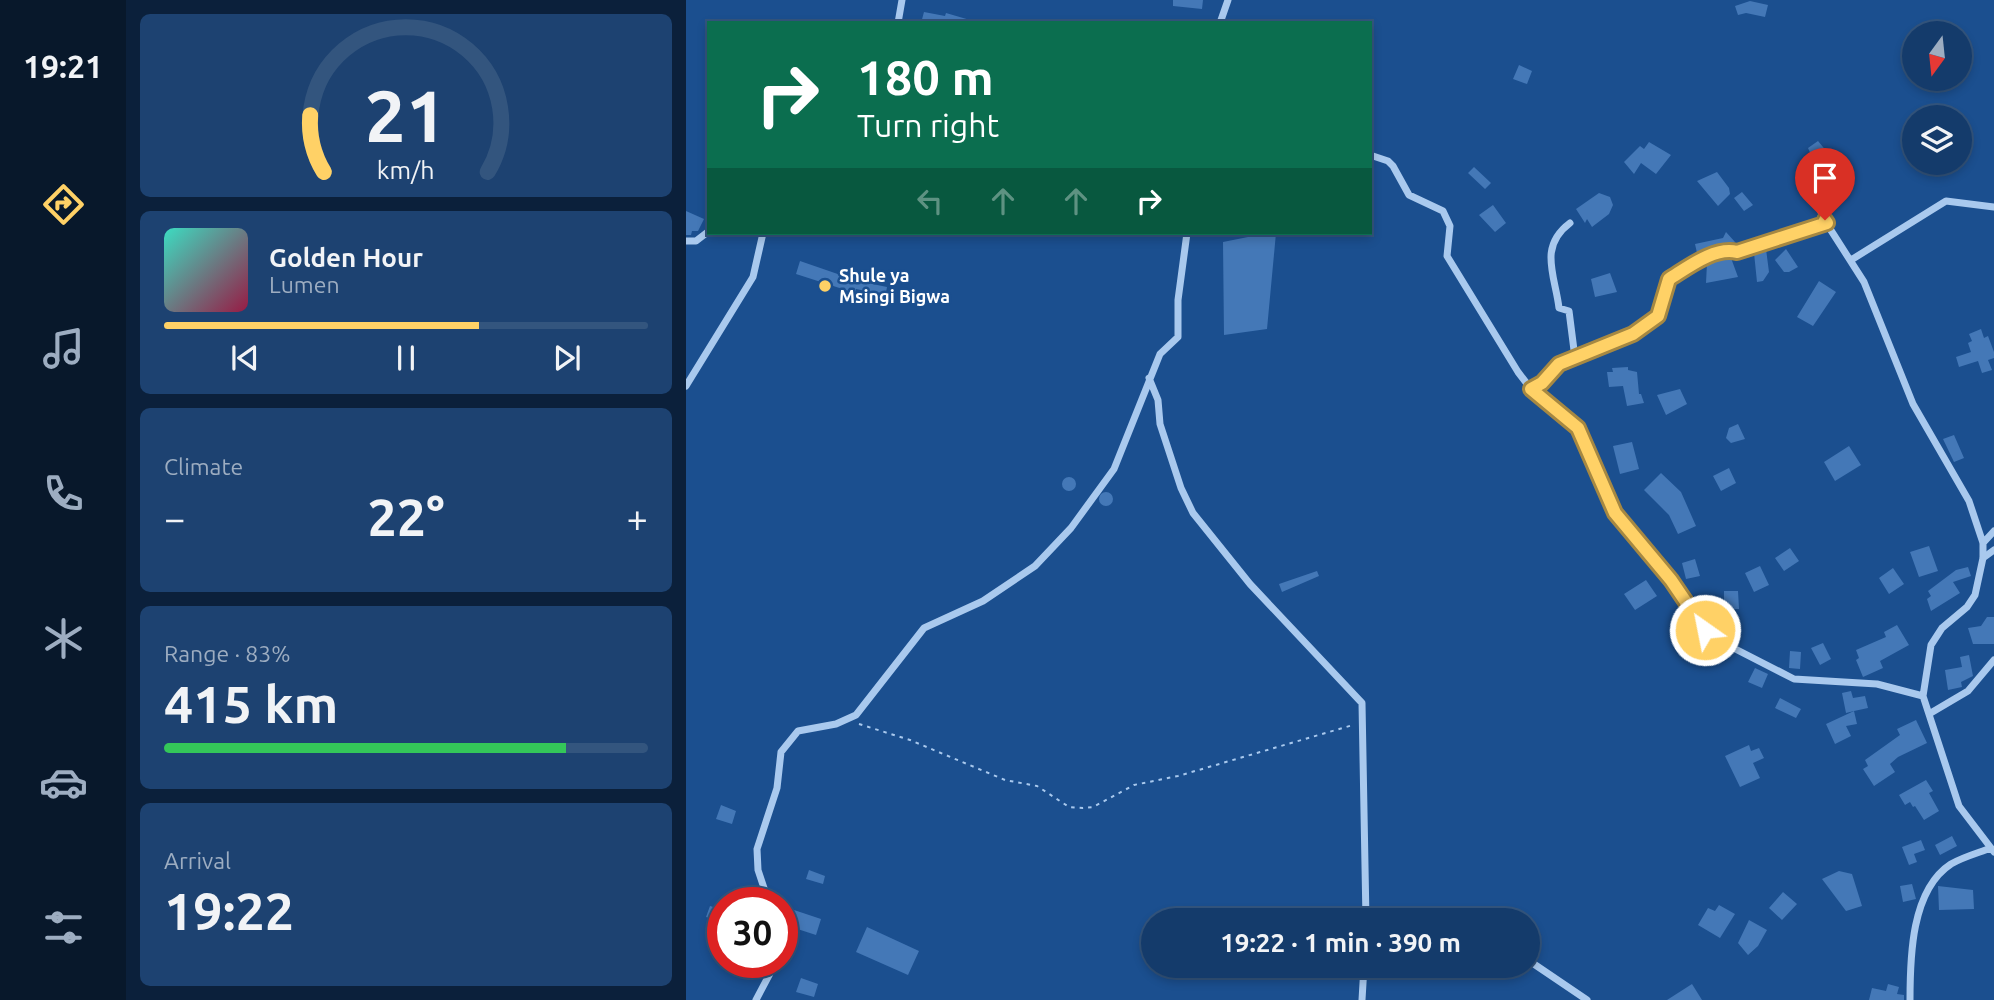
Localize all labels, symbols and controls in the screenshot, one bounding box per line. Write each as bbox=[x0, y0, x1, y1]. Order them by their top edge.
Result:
north arrow bbox=[1902, 21, 1972, 91]
map controls bbox=[1902, 21, 1972, 175]
text: 19:21 bbox=[23, 48, 103, 84]
icon: right bbox=[742, 49, 833, 140]
text: 180 m bbox=[857, 49, 994, 104]
text: 21 bbox=[365, 74, 447, 156]
button: layers bbox=[1902, 105, 1972, 175]
text: Turn right bbox=[857, 107, 999, 143]
pin bbox=[1795, 148, 1855, 220]
text: km/h bbox=[377, 155, 435, 183]
icon: arrive bbox=[1806, 159, 1844, 197]
icon: directions bbox=[39, 180, 88, 229]
icon: left bbox=[911, 182, 949, 220]
icon: ahead bbox=[984, 182, 1022, 220]
icon: ahead bbox=[1057, 182, 1095, 220]
icon: right bbox=[1130, 182, 1168, 220]
text: Golden Hour bbox=[269, 243, 423, 272]
place label: Shule ya Msingi Bigwa bbox=[839, 265, 950, 306]
text: Lumen bbox=[269, 272, 340, 297]
marker: Shule ya Msingi Bigwa bbox=[817, 278, 833, 294]
icon: music bbox=[39, 324, 88, 373]
icon: previous bbox=[226, 339, 264, 377]
icon: pause bbox=[387, 339, 425, 377]
icon: next bbox=[548, 339, 586, 377]
text: Climate bbox=[164, 454, 243, 479]
icon: phone bbox=[39, 469, 88, 518]
text: 22° bbox=[367, 488, 445, 546]
text: − bbox=[164, 497, 185, 539]
text: + bbox=[627, 497, 648, 539]
position arrow bbox=[1668, 593, 1742, 667]
icon: climate bbox=[39, 614, 88, 663]
text: Range · 83% bbox=[164, 641, 291, 666]
text: 415 km bbox=[164, 675, 338, 733]
icon: car bbox=[39, 758, 88, 807]
text: Arrival bbox=[164, 848, 231, 873]
text: 19:22 bbox=[164, 882, 294, 940]
speed limit sign: 30 bbox=[707, 887, 798, 978]
icon: filters bbox=[39, 903, 88, 952]
text: 19:22 · 1 min · 390 m bbox=[1220, 928, 1461, 957]

